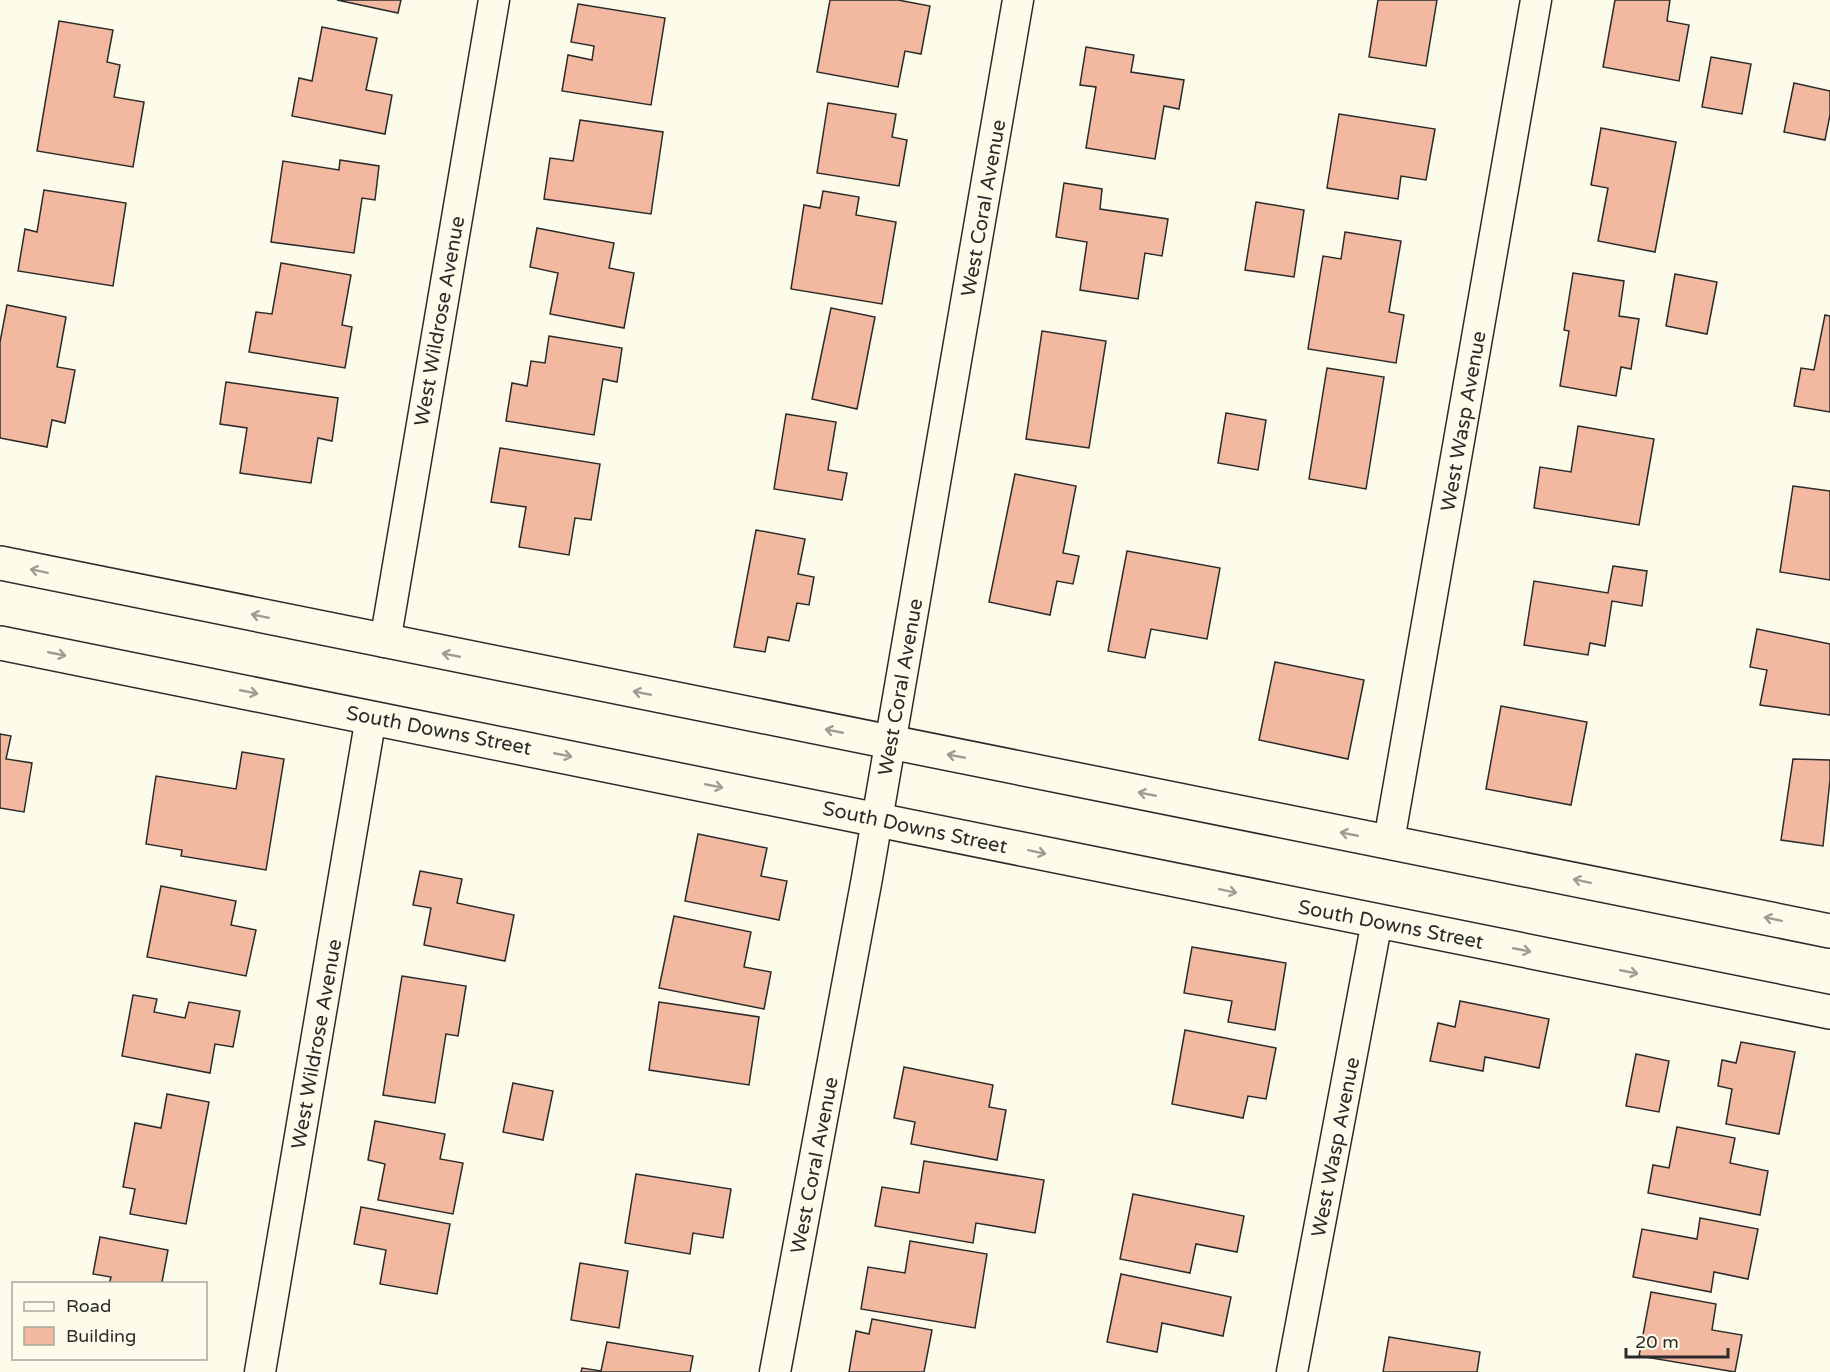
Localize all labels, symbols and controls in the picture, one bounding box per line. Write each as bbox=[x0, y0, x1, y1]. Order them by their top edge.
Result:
street label: West Coral Avenue bbox=[957, 118, 1011, 299]
street label: West Wildrose Avenue bbox=[410, 214, 470, 428]
street label: West Wasp Avenue bbox=[1436, 329, 1492, 513]
one-way arrow bbox=[30, 565, 50, 576]
street label: West Coral Avenue bbox=[874, 597, 928, 778]
one-way arrow bbox=[251, 610, 270, 622]
one-way arrow bbox=[47, 649, 67, 660]
one-way arrow bbox=[442, 649, 461, 660]
one-way arrow bbox=[238, 687, 258, 698]
one-way arrow bbox=[633, 687, 653, 698]
street label: South Downs Street bbox=[344, 701, 534, 761]
one-way arrow bbox=[824, 725, 844, 736]
one-way arrow bbox=[553, 750, 573, 761]
one-way arrow bbox=[946, 750, 966, 761]
one-way arrow bbox=[704, 781, 723, 792]
one-way arrow bbox=[1138, 788, 1157, 799]
street label: South Downs Street bbox=[820, 797, 1010, 859]
one-way arrow bbox=[1340, 828, 1360, 839]
one-way arrow bbox=[1027, 846, 1046, 858]
one-way arrow bbox=[1572, 874, 1591, 886]
one-way arrow bbox=[1218, 886, 1237, 897]
street label: South Downs Street bbox=[1296, 895, 1486, 955]
one-way arrow bbox=[1763, 913, 1782, 925]
street label: West Wildrose Avenue bbox=[287, 937, 347, 1151]
one-way arrow bbox=[1513, 945, 1532, 957]
one-way arrow bbox=[1619, 967, 1638, 978]
street label: West Wasp Avenue bbox=[1307, 1055, 1365, 1239]
street label: West Coral Avenue bbox=[786, 1075, 844, 1256]
legend bbox=[12, 1282, 207, 1360]
text: Road bbox=[66, 1295, 111, 1317]
scale bar bbox=[1626, 1321, 1728, 1359]
text: Building bbox=[66, 1325, 136, 1347]
text: 20 m bbox=[1635, 1331, 1679, 1353]

